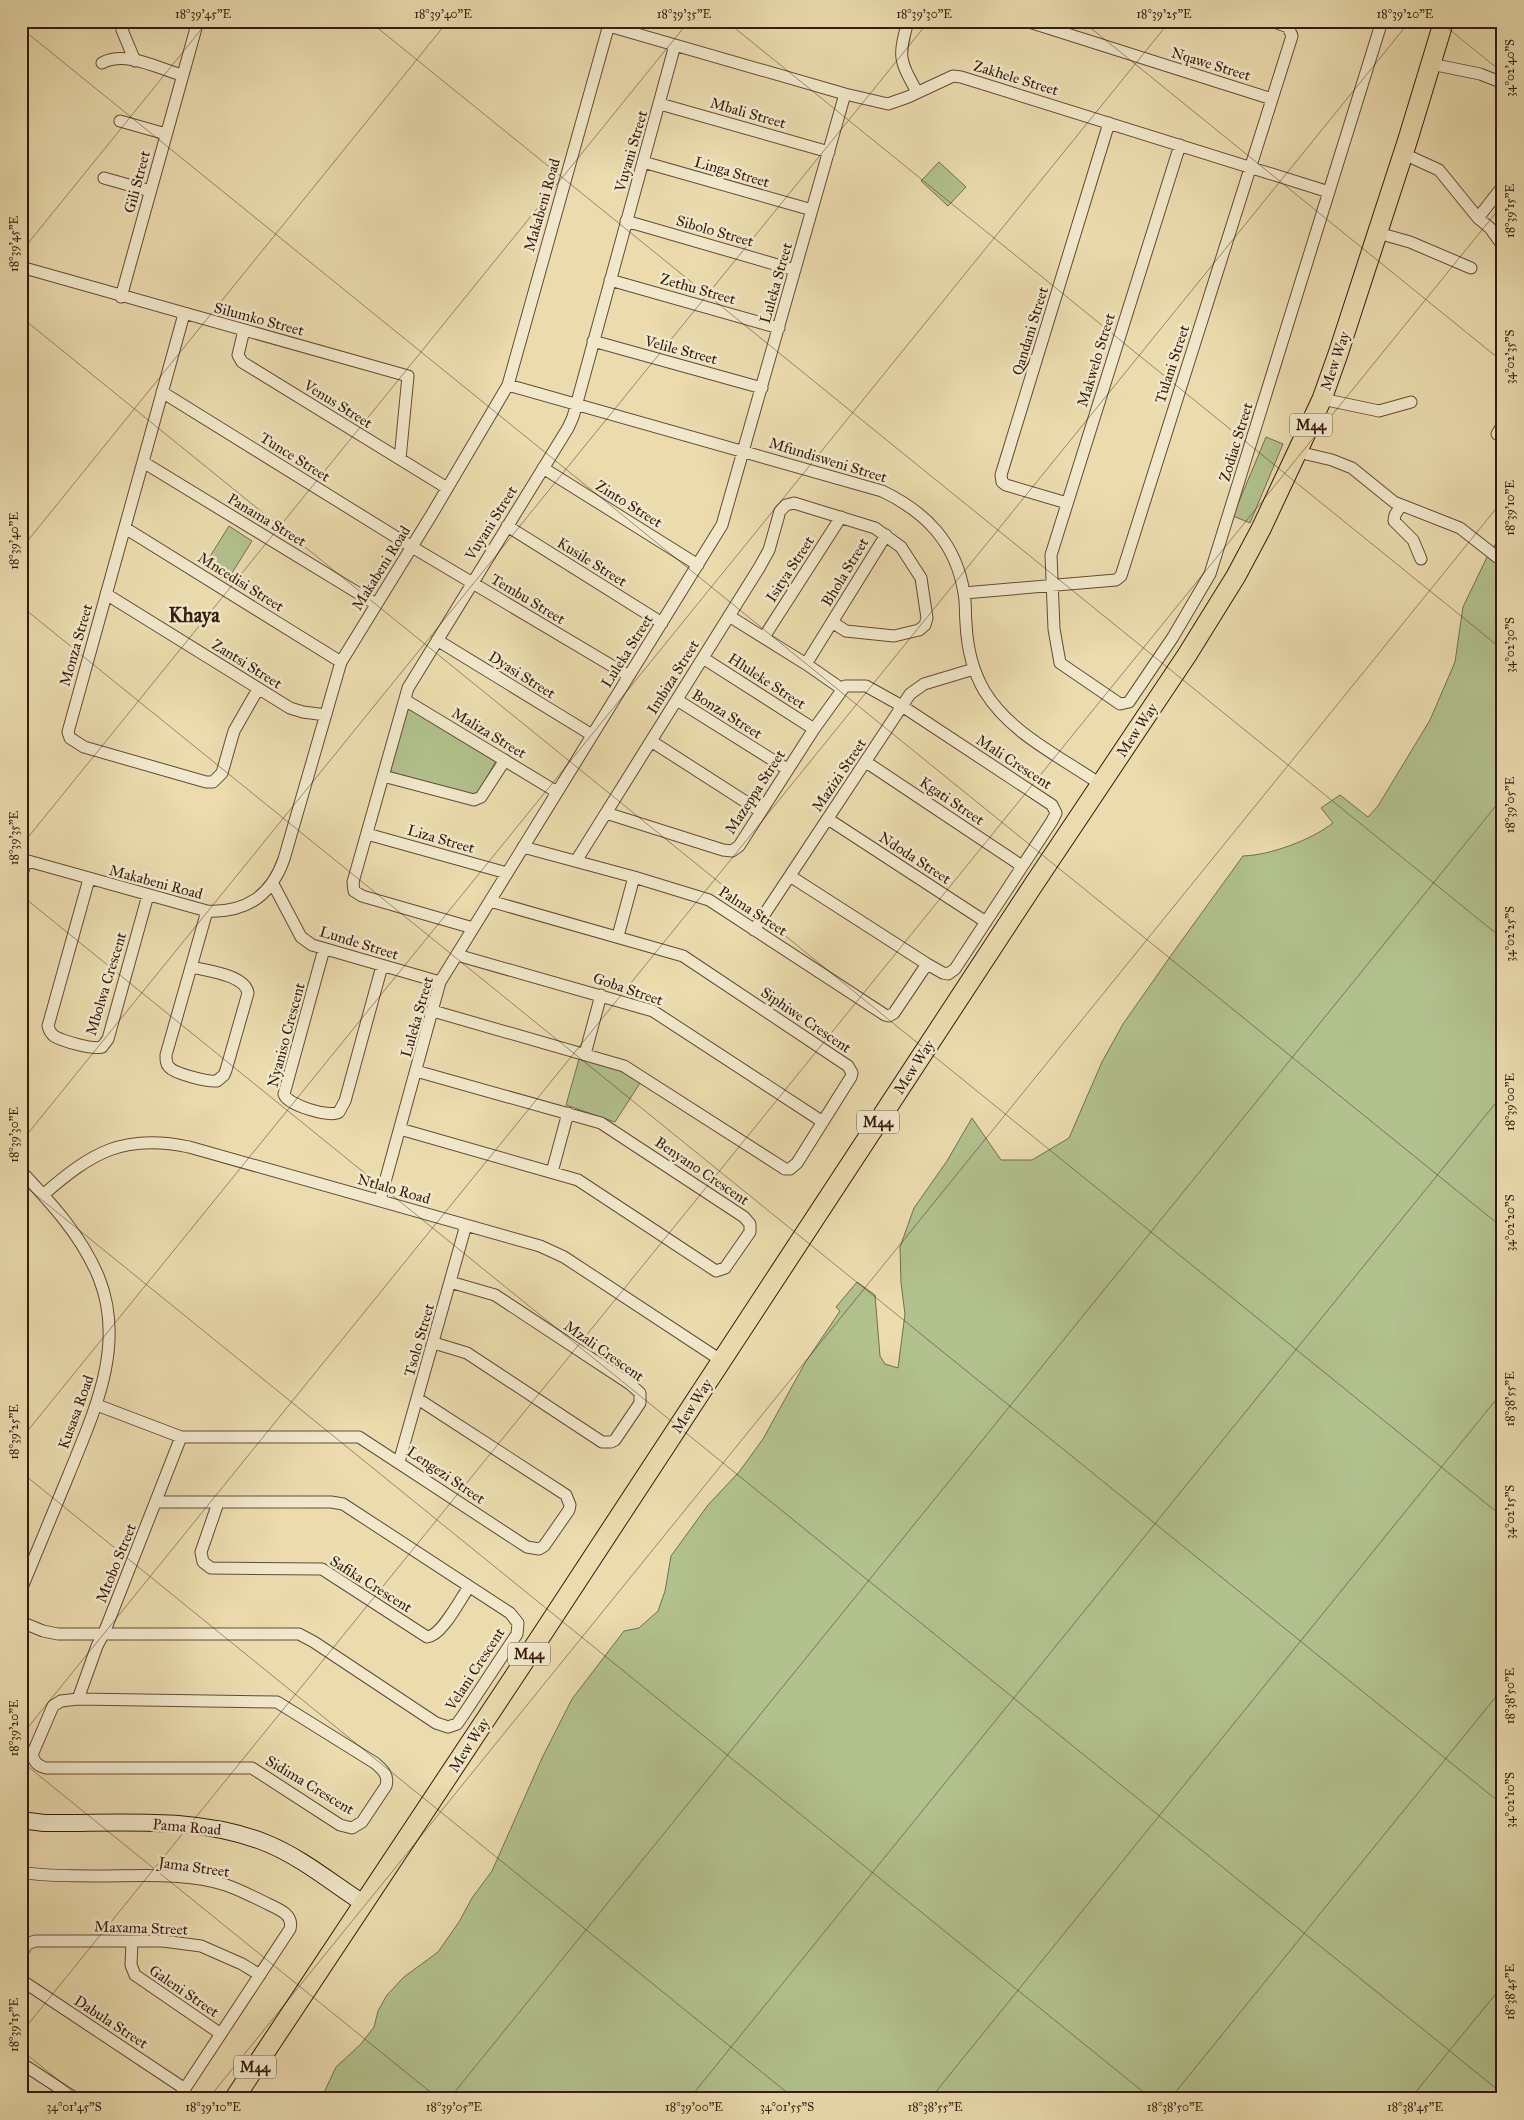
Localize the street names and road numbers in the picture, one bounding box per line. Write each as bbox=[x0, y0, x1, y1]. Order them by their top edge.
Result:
street label: Nqawe Street bbox=[1169, 43, 1254, 86]
street label: Zakhele Street bbox=[971, 57, 1061, 100]
street label: Mbali Street bbox=[708, 94, 789, 133]
street label: Vuyani Street bbox=[611, 108, 651, 195]
street label: Gili Street bbox=[120, 148, 154, 215]
street label: Linga Street bbox=[692, 153, 772, 191]
street label: Makabeni Road bbox=[520, 156, 564, 254]
street label: Sibolo Street bbox=[674, 211, 756, 251]
street label: Luleka Street bbox=[756, 240, 796, 325]
street label: Zethu Street bbox=[658, 270, 738, 309]
street label: Qandani Street bbox=[1008, 284, 1052, 377]
street label: Silumko Street bbox=[212, 298, 307, 340]
street label: Makwelo Street bbox=[1073, 310, 1119, 409]
street label: Tulani Street bbox=[1151, 322, 1193, 405]
street label: Mew Way bbox=[1317, 328, 1354, 393]
street label: Velile Street bbox=[642, 331, 720, 369]
street label: Venus Street bbox=[299, 375, 376, 433]
street label: Zodiac Street bbox=[1215, 400, 1257, 484]
road number: M44 bbox=[1290, 414, 1332, 436]
street label: Tunce Street bbox=[257, 428, 334, 486]
street label: Mfundisweni Street bbox=[767, 433, 890, 487]
street label: Zinto Street bbox=[592, 476, 666, 532]
street label: Vuyani Street bbox=[461, 482, 521, 564]
street label: Panama Street bbox=[224, 489, 310, 551]
street label: Makabeni Road bbox=[348, 522, 414, 614]
street label: Isitya Street bbox=[762, 532, 818, 605]
street label: Kusile Street bbox=[554, 534, 631, 591]
street label: Bhola Street bbox=[818, 534, 873, 610]
street label: Mncedisi Street bbox=[195, 548, 288, 616]
street label: Tembu Street bbox=[488, 570, 569, 629]
street label: Monza Street bbox=[56, 601, 97, 688]
street label: Luleka Street bbox=[597, 610, 657, 691]
street label: Zantsi Street bbox=[209, 635, 286, 693]
street label: Imbiza Street bbox=[643, 636, 703, 717]
street label: Dyasi Street bbox=[485, 647, 559, 703]
street label: Hluleke Street bbox=[725, 649, 810, 713]
street label: Bonza Street bbox=[689, 685, 766, 743]
street label: Mew Way bbox=[1112, 699, 1162, 760]
street label: Maliza Street bbox=[448, 704, 530, 763]
street label: Mali Crescent bbox=[973, 731, 1056, 794]
street label: Mazizi Street bbox=[808, 734, 870, 815]
street label: Mazeppa Street bbox=[721, 746, 789, 838]
street label: Kgati Street bbox=[916, 773, 988, 830]
street label: Liza Street bbox=[405, 821, 477, 857]
street label: Ndoda Street bbox=[876, 828, 955, 888]
street label: Makabeni Road bbox=[107, 861, 205, 903]
street label: Palma Street bbox=[715, 882, 791, 940]
street label: Lunde Street bbox=[317, 922, 401, 964]
street label: Mbolwa Crescent bbox=[82, 930, 130, 1038]
street label: Goba Street bbox=[591, 969, 666, 1010]
street label: Luleka Street bbox=[397, 974, 437, 1059]
street label: Nyaniso Crescent bbox=[263, 980, 309, 1089]
street label: Siphiwe Crescent bbox=[757, 983, 855, 1057]
street label: Mew Way bbox=[890, 1036, 939, 1098]
road number: M44 bbox=[857, 1110, 899, 1134]
street label: Benyano Crescent bbox=[651, 1133, 753, 1210]
street label: Ntlalo Road bbox=[355, 1170, 433, 1208]
street label: Tsolo Street bbox=[400, 1301, 438, 1379]
street label: Mzali Crescent bbox=[561, 1317, 648, 1386]
street label: Kusasa Road bbox=[54, 1372, 98, 1451]
street label: Mew Way bbox=[668, 1375, 717, 1437]
street label: Lengezi Street bbox=[404, 1442, 489, 1508]
street label: Mtobo Street bbox=[92, 1520, 140, 1605]
street label: Safika Crescent bbox=[327, 1552, 416, 1617]
street label: Velani Crescent bbox=[441, 1624, 509, 1715]
road number: M44 bbox=[508, 1642, 550, 1666]
street label: Mew Way bbox=[445, 1714, 494, 1776]
street label: Sidima Crescent bbox=[263, 1752, 358, 1819]
street label: Pama Road bbox=[152, 1815, 223, 1839]
street label: Jama Street bbox=[155, 1853, 231, 1882]
street label: Maxama Street bbox=[94, 1917, 189, 1939]
street label: Galeni Street bbox=[146, 1961, 223, 2021]
street label: Dabula Street bbox=[71, 1992, 152, 2053]
road number: M44 bbox=[234, 2056, 276, 2078]

